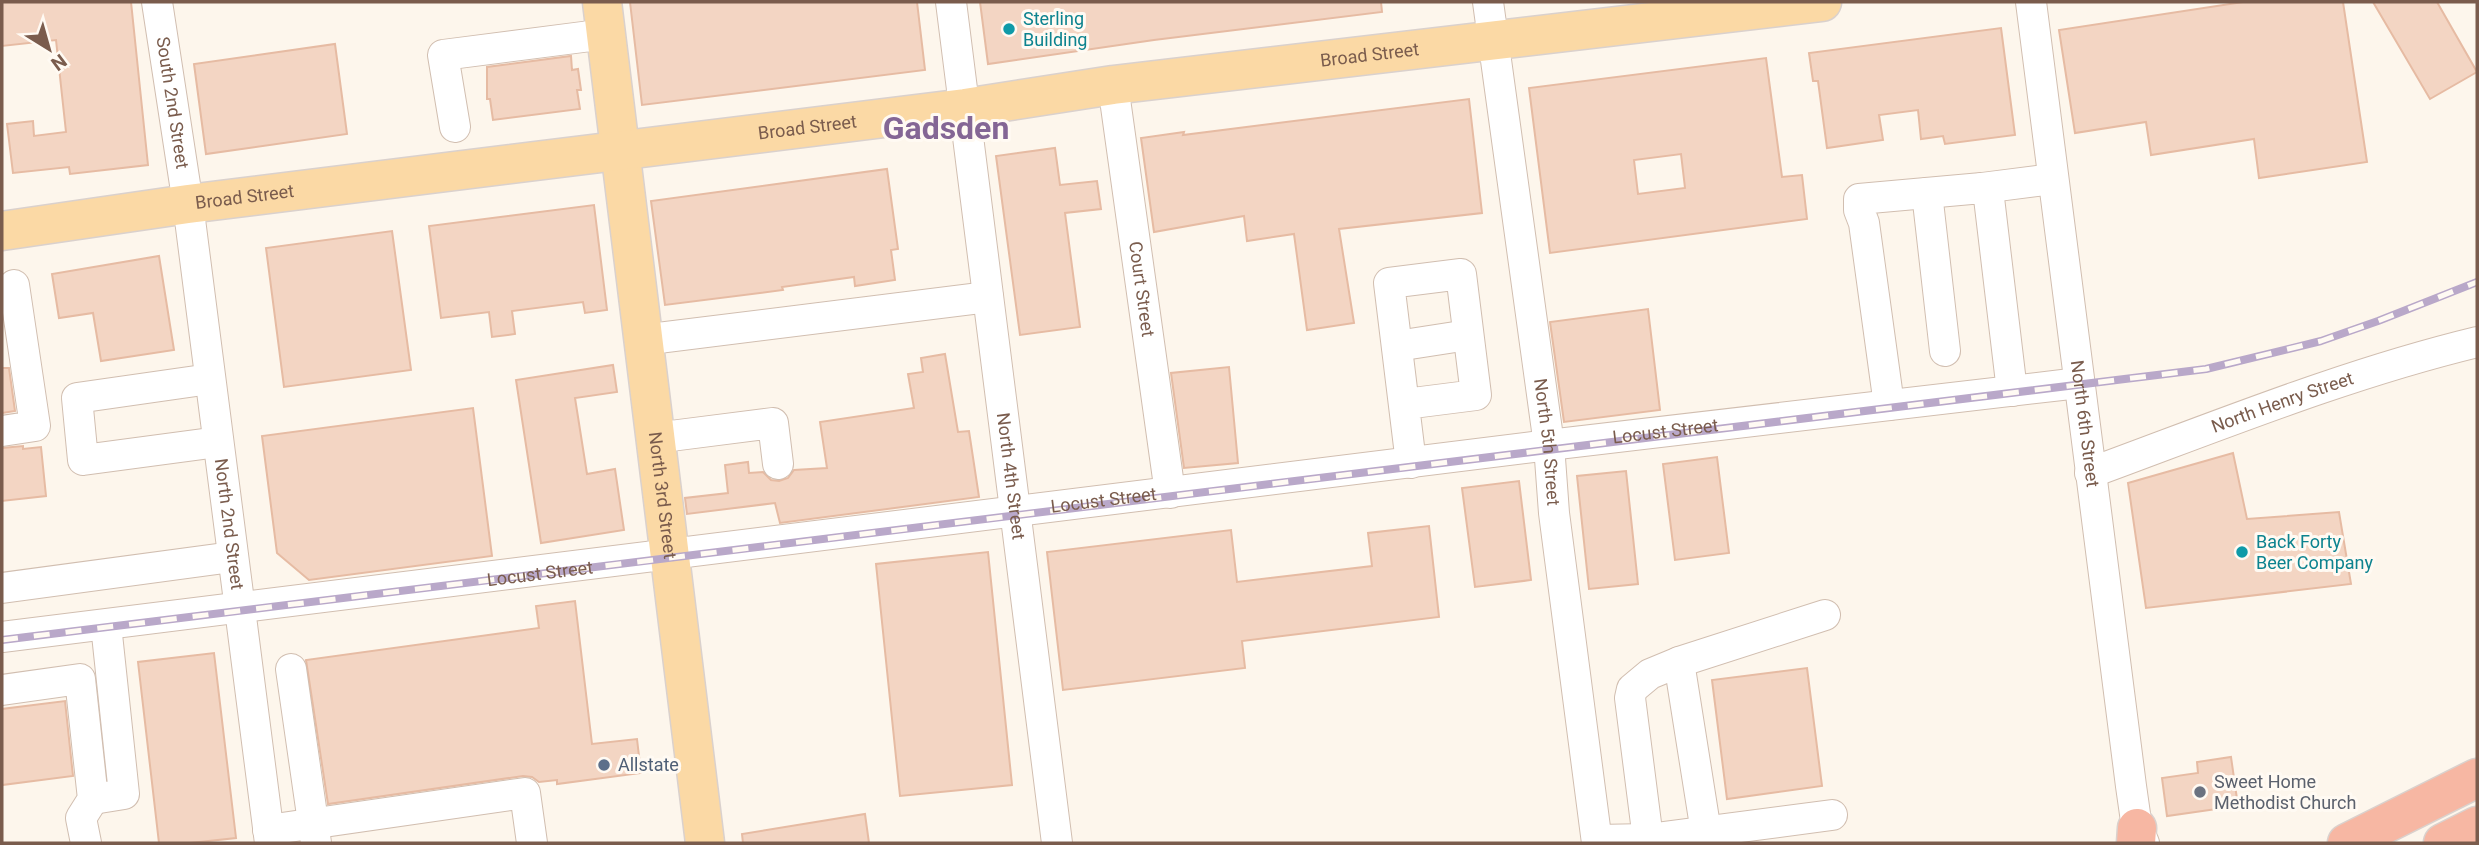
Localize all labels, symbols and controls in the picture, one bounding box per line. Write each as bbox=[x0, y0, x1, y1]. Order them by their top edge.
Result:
place label: Sterling Building bbox=[1023, 8, 1087, 50]
north arrow bbox=[14, 14, 84, 84]
marker: Sterling Building bbox=[1001, 21, 1017, 37]
street label: South 2nd Street bbox=[152, 35, 193, 170]
street label: Broad Street bbox=[1319, 38, 1420, 71]
text: N bbox=[47, 49, 71, 75]
district label: Gadsden bbox=[883, 109, 1009, 147]
street label: Broad Street bbox=[757, 110, 858, 143]
street label: Broad Street bbox=[194, 180, 295, 213]
street label: Court Street bbox=[1125, 240, 1159, 338]
street label: North 6th Street bbox=[2067, 359, 2104, 488]
street label: North Henry Street bbox=[2208, 367, 2356, 437]
street label: North 5th Street bbox=[1530, 377, 1564, 506]
street label: North 4th Street bbox=[993, 411, 1030, 541]
street label: Locust Street bbox=[1611, 414, 1719, 448]
street label: North 3rd Street bbox=[645, 430, 681, 560]
street label: North 2nd Street bbox=[211, 457, 248, 591]
street label: Locust Street bbox=[1049, 483, 1158, 517]
place label: Back Forty Beer Company bbox=[2256, 531, 2373, 573]
marker: Back Forty Beer Company bbox=[2234, 544, 2250, 560]
street label: Locust Street bbox=[486, 556, 594, 590]
place label: Allstate bbox=[618, 754, 679, 775]
marker: Allstate bbox=[596, 757, 612, 773]
place label: Sweet Home Methodist Church bbox=[2214, 771, 2356, 813]
marker: Sweet Home Methodist Church bbox=[2192, 784, 2208, 800]

